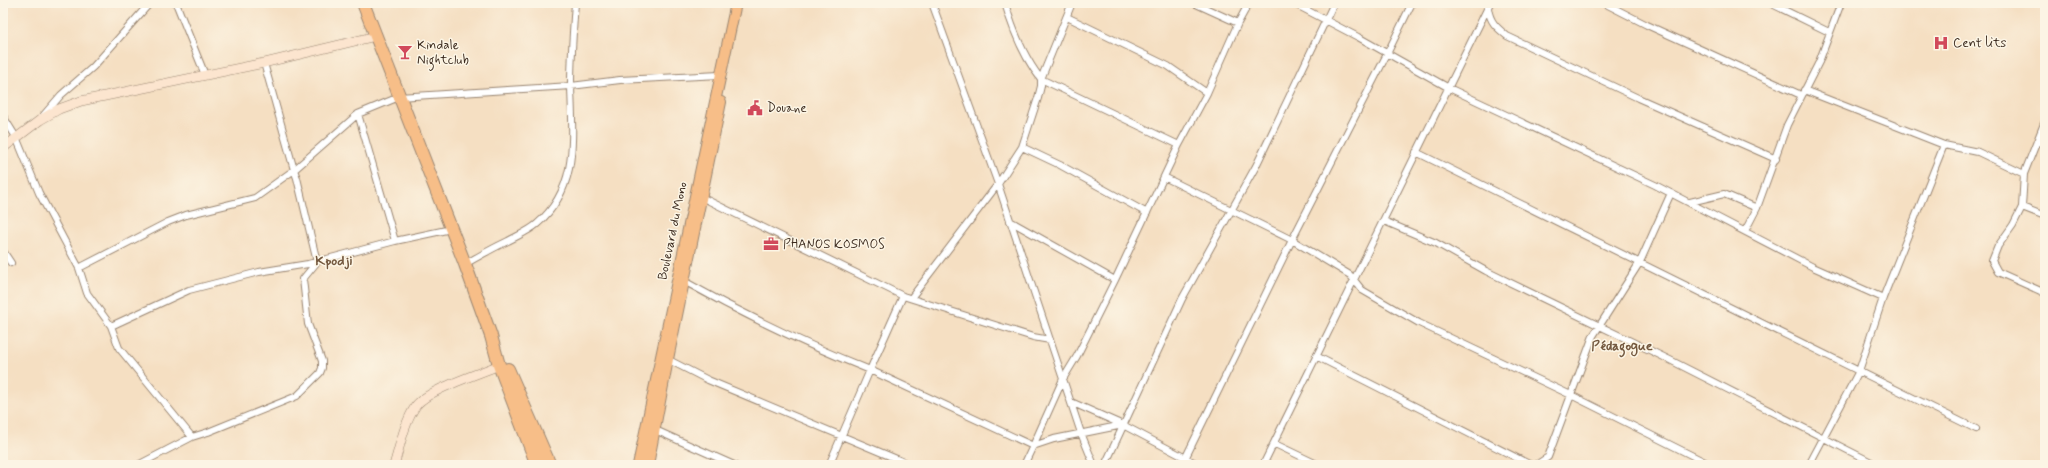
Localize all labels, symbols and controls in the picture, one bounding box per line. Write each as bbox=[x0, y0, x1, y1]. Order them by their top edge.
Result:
hospital icon: Cent lits bbox=[1932, 34, 1950, 52]
place label: Cent lits bbox=[1953, 35, 2006, 52]
place label: Kindale Nightclub bbox=[417, 37, 469, 71]
bar icon: Kindale Nightclub bbox=[396, 43, 414, 61]
public building icon: Douane bbox=[746, 99, 764, 117]
place label: Douane bbox=[767, 100, 807, 117]
street label: Boulevard du Mono bbox=[654, 180, 692, 282]
office icon: PHANOS KOSMOS bbox=[762, 235, 780, 253]
place label: PHANOS KOSMOS bbox=[783, 236, 885, 253]
district label: Kpodji bbox=[315, 252, 353, 270]
district label: Pédagogue bbox=[1591, 337, 1653, 358]

